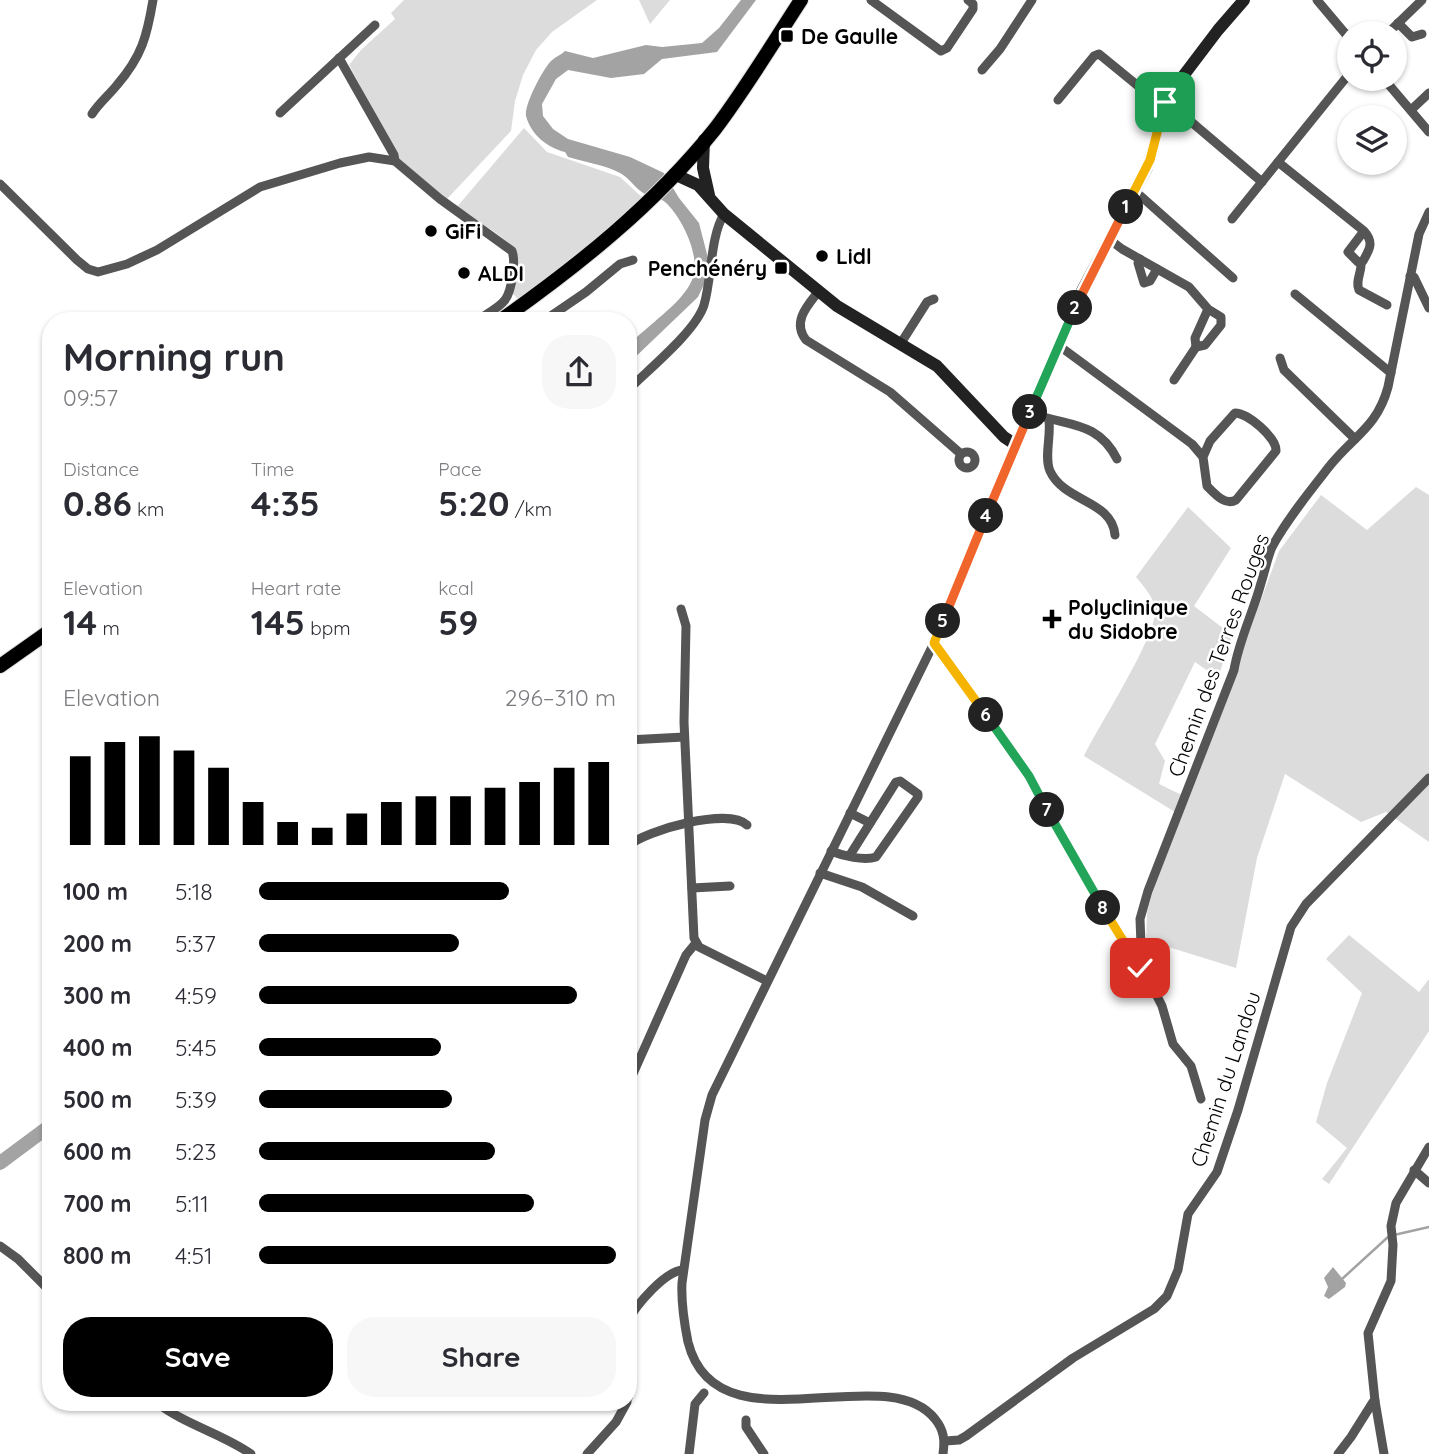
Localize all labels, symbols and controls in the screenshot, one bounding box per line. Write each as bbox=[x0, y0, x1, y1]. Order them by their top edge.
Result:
map controls bbox=[1337, 21, 1407, 175]
button: locate bbox=[1337, 21, 1407, 91]
place label: De Gaulle bbox=[801, 23, 898, 49]
marker: De Gaulle bbox=[779, 28, 795, 44]
pin bbox=[1135, 72, 1195, 132]
icon: arrive bbox=[1146, 83, 1184, 121]
button: layers bbox=[1337, 105, 1407, 175]
pin: 1 bbox=[1108, 190, 1144, 224]
text: 1 bbox=[1122, 194, 1129, 218]
place label: GiFi bbox=[445, 218, 481, 244]
marker: GiFi bbox=[423, 223, 439, 239]
place label: Lidl bbox=[836, 243, 872, 269]
marker: Lidl bbox=[814, 248, 830, 264]
place label: Penchénéry bbox=[648, 255, 767, 281]
place label: ALDI bbox=[478, 260, 524, 286]
marker: Penchénéry bbox=[773, 260, 789, 276]
marker: ALDI bbox=[456, 265, 472, 281]
pin: 2 bbox=[1058, 290, 1092, 326]
text: 2 bbox=[1069, 295, 1080, 319]
text: Morning run bbox=[63, 333, 285, 381]
button: share bbox=[542, 335, 616, 409]
text: 09:57 bbox=[63, 383, 118, 412]
pin: 3 bbox=[1012, 394, 1048, 430]
text: 3 bbox=[1024, 399, 1035, 423]
text: Distance bbox=[63, 457, 139, 481]
text: Time bbox=[251, 457, 294, 481]
text: Pace bbox=[438, 457, 482, 481]
text: 0.86 bbox=[63, 481, 132, 525]
text: 4:35 bbox=[251, 481, 320, 525]
text: 5:20 bbox=[438, 481, 509, 525]
text: km bbox=[132, 497, 164, 521]
text: /km bbox=[509, 497, 552, 521]
pin: 4 bbox=[968, 498, 1004, 534]
text: 4 bbox=[980, 503, 991, 527]
street label: Chemin des Terres Rouges bbox=[1162, 530, 1274, 780]
text: Elevation bbox=[63, 576, 143, 600]
text: Heart rate bbox=[251, 576, 341, 600]
text: kcal bbox=[438, 576, 474, 600]
place label: Polyclinique du Sidobre bbox=[1068, 594, 1188, 644]
text: 14 bbox=[63, 600, 97, 644]
text: 145 bbox=[251, 600, 305, 644]
text: 59 bbox=[438, 600, 478, 644]
pin: 5 bbox=[926, 604, 960, 638]
text: 5 bbox=[937, 608, 948, 632]
marker: Polyclinique du Sidobre bbox=[1042, 609, 1062, 629]
text: m bbox=[97, 616, 120, 640]
text: bpm bbox=[305, 616, 351, 640]
text: Elevation bbox=[63, 683, 160, 712]
text: 296–310 m bbox=[505, 683, 616, 712]
pin: 6 bbox=[968, 698, 1004, 732]
text: 6 bbox=[980, 702, 991, 726]
pin: 7 bbox=[1030, 792, 1064, 828]
text: 7 bbox=[1041, 797, 1052, 821]
text: 100 m bbox=[63, 877, 128, 906]
text: 5:18 bbox=[175, 877, 213, 906]
pin: 8 bbox=[1086, 890, 1120, 926]
text: 8 bbox=[1097, 895, 1108, 919]
text: 200 m bbox=[63, 929, 132, 958]
text: 5:37 bbox=[175, 929, 216, 958]
pin bbox=[1110, 938, 1170, 998]
icon: check bbox=[1121, 949, 1159, 987]
text: 300 m bbox=[63, 981, 131, 1010]
text: 4:59 bbox=[175, 981, 217, 1010]
street label: Chemin du Landou bbox=[1184, 988, 1266, 1170]
text: 400 m bbox=[63, 1033, 132, 1062]
text: 5:45 bbox=[175, 1033, 217, 1062]
text: 500 m bbox=[63, 1085, 132, 1114]
text: 5:39 bbox=[175, 1085, 217, 1114]
text: 600 m bbox=[63, 1137, 132, 1166]
text: 5:23 bbox=[175, 1137, 217, 1166]
text: 700 m bbox=[63, 1189, 132, 1218]
text: 5:11 bbox=[175, 1189, 209, 1218]
text: 800 m bbox=[63, 1241, 132, 1270]
text: 4:51 bbox=[175, 1241, 212, 1270]
button: Save bbox=[63, 1317, 333, 1397]
button: Share bbox=[347, 1317, 616, 1397]

